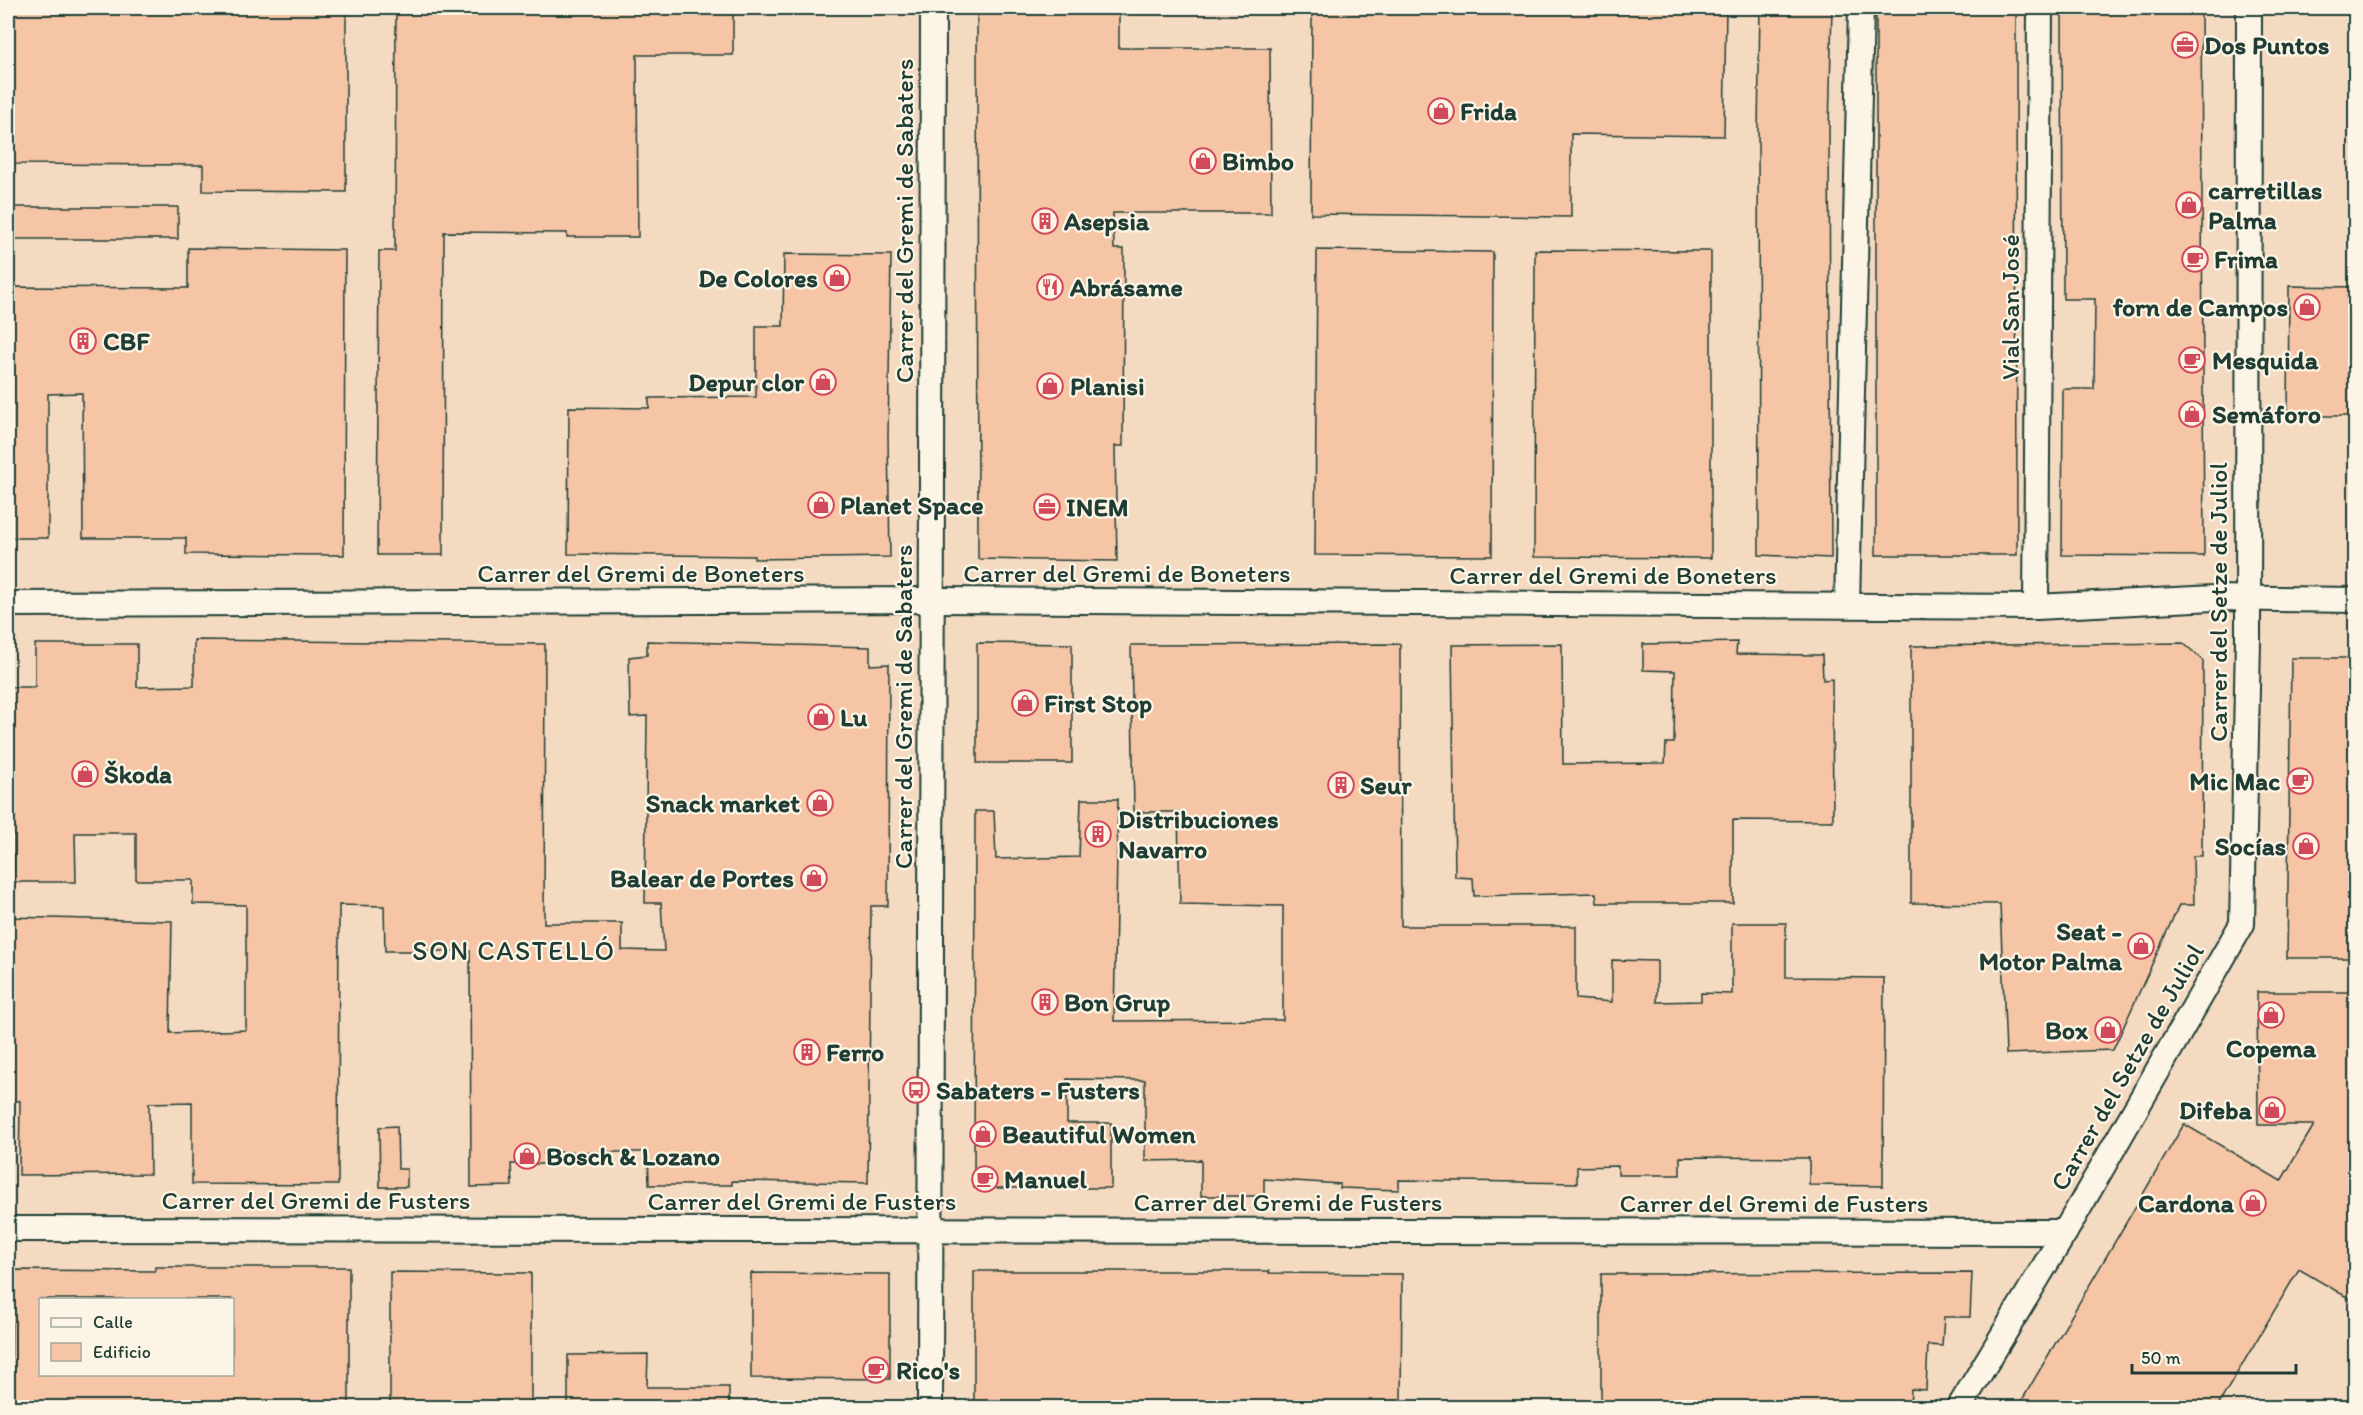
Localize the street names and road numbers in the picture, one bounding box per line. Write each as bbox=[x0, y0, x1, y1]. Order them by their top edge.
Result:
street label: Carrer del Gremi de Sabaters bbox=[888, 59, 920, 383]
street label: Vial San José bbox=[1994, 234, 2026, 380]
street label: Carrer del Setze de Juliol bbox=[2202, 462, 2234, 742]
street label: Carrer del Gremi de Sabaters bbox=[887, 545, 919, 869]
street label: Carrer del Gremi de Boneters bbox=[477, 557, 805, 589]
street label: Carrer del Gremi de Boneters bbox=[963, 557, 1291, 589]
street label: Carrer del Gremi de Boneters bbox=[1449, 559, 1777, 591]
street label: Carrer del Setze de Juliol bbox=[2043, 938, 2211, 1196]
street label: Carrer del Gremi de Fusters bbox=[161, 1184, 471, 1216]
street label: Carrer del Gremi de Fusters bbox=[647, 1185, 957, 1217]
street label: Carrer del Gremi de Fusters bbox=[1133, 1186, 1443, 1218]
street label: Carrer del Gremi de Fusters bbox=[1619, 1187, 1929, 1219]

